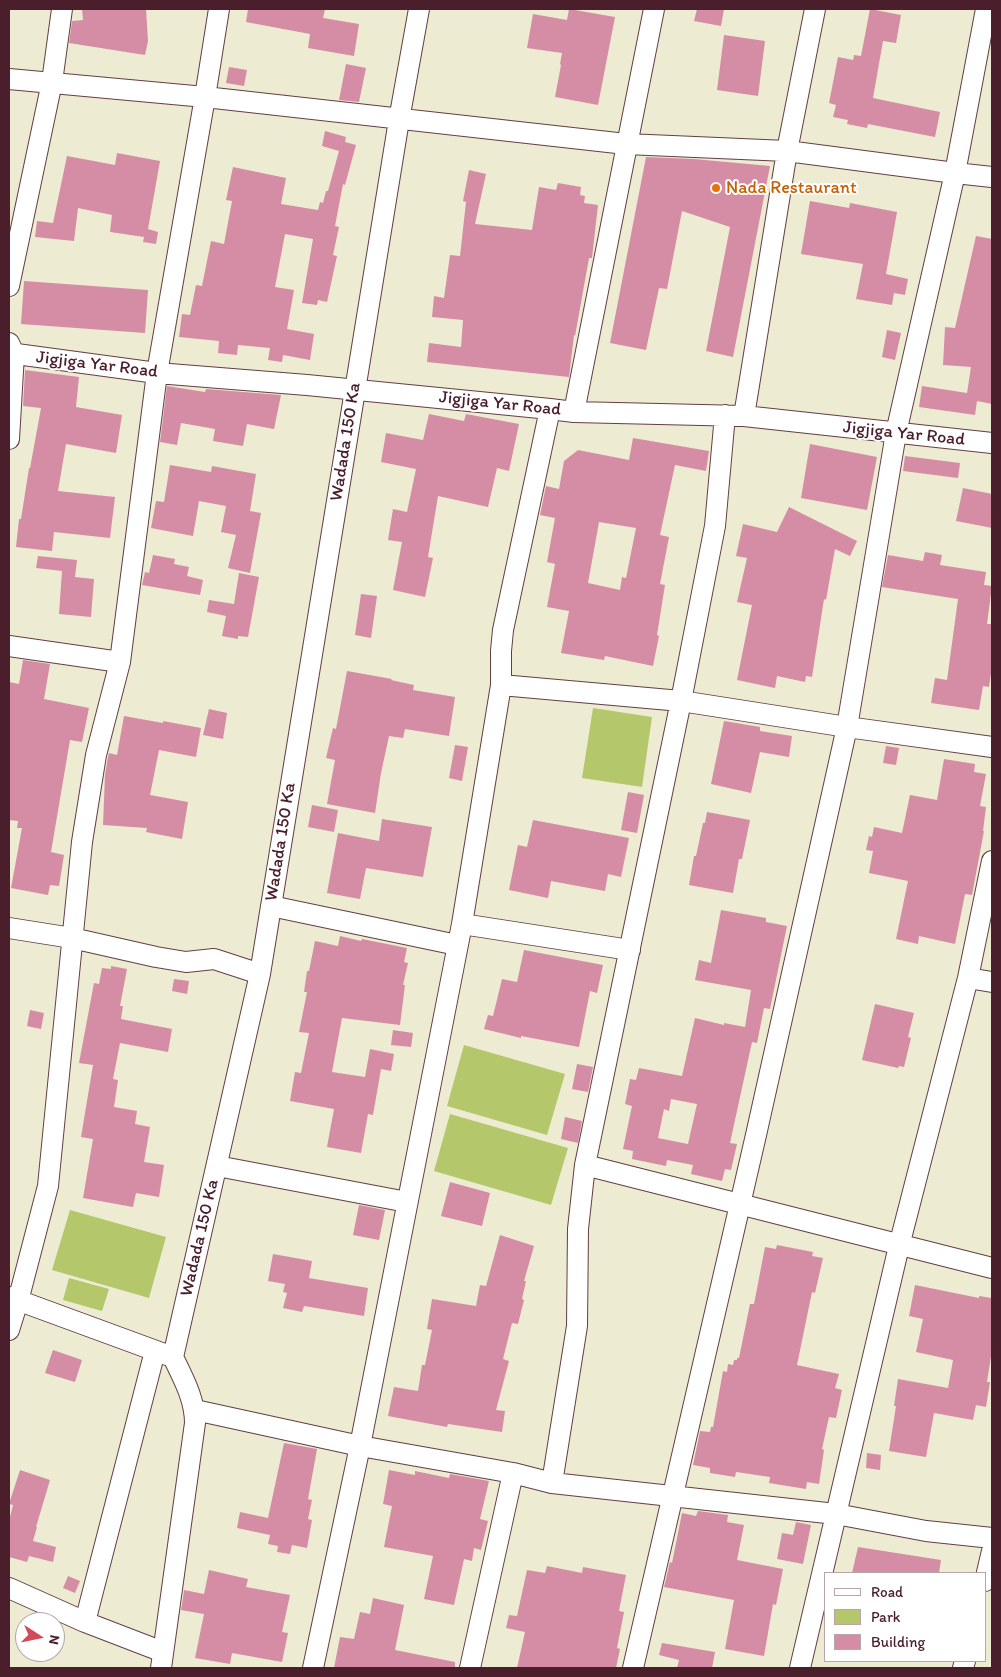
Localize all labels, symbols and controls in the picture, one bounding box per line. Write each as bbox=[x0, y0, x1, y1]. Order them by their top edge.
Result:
place label: Nada Restaurant bbox=[726, 177, 857, 199]
marker: Nada Restaurant bbox=[710, 182, 722, 194]
street label: Jigjiga Yar Road bbox=[35, 347, 159, 383]
street label: Wadada 150 Ka bbox=[326, 381, 366, 503]
street label: Jigjiga Yar Road bbox=[438, 387, 562, 421]
street label: Jigjiga Yar Road bbox=[842, 417, 966, 451]
street label: Wadada 150 Ka bbox=[261, 781, 301, 903]
street label: Wadada 150 Ka bbox=[176, 1177, 224, 1299]
legend bbox=[824, 1572, 986, 1662]
text: Road bbox=[871, 1583, 903, 1601]
text: Park bbox=[871, 1608, 901, 1626]
north arrow bbox=[15, 1612, 65, 1662]
text: N bbox=[45, 1633, 63, 1646]
text: Building bbox=[871, 1633, 925, 1651]

